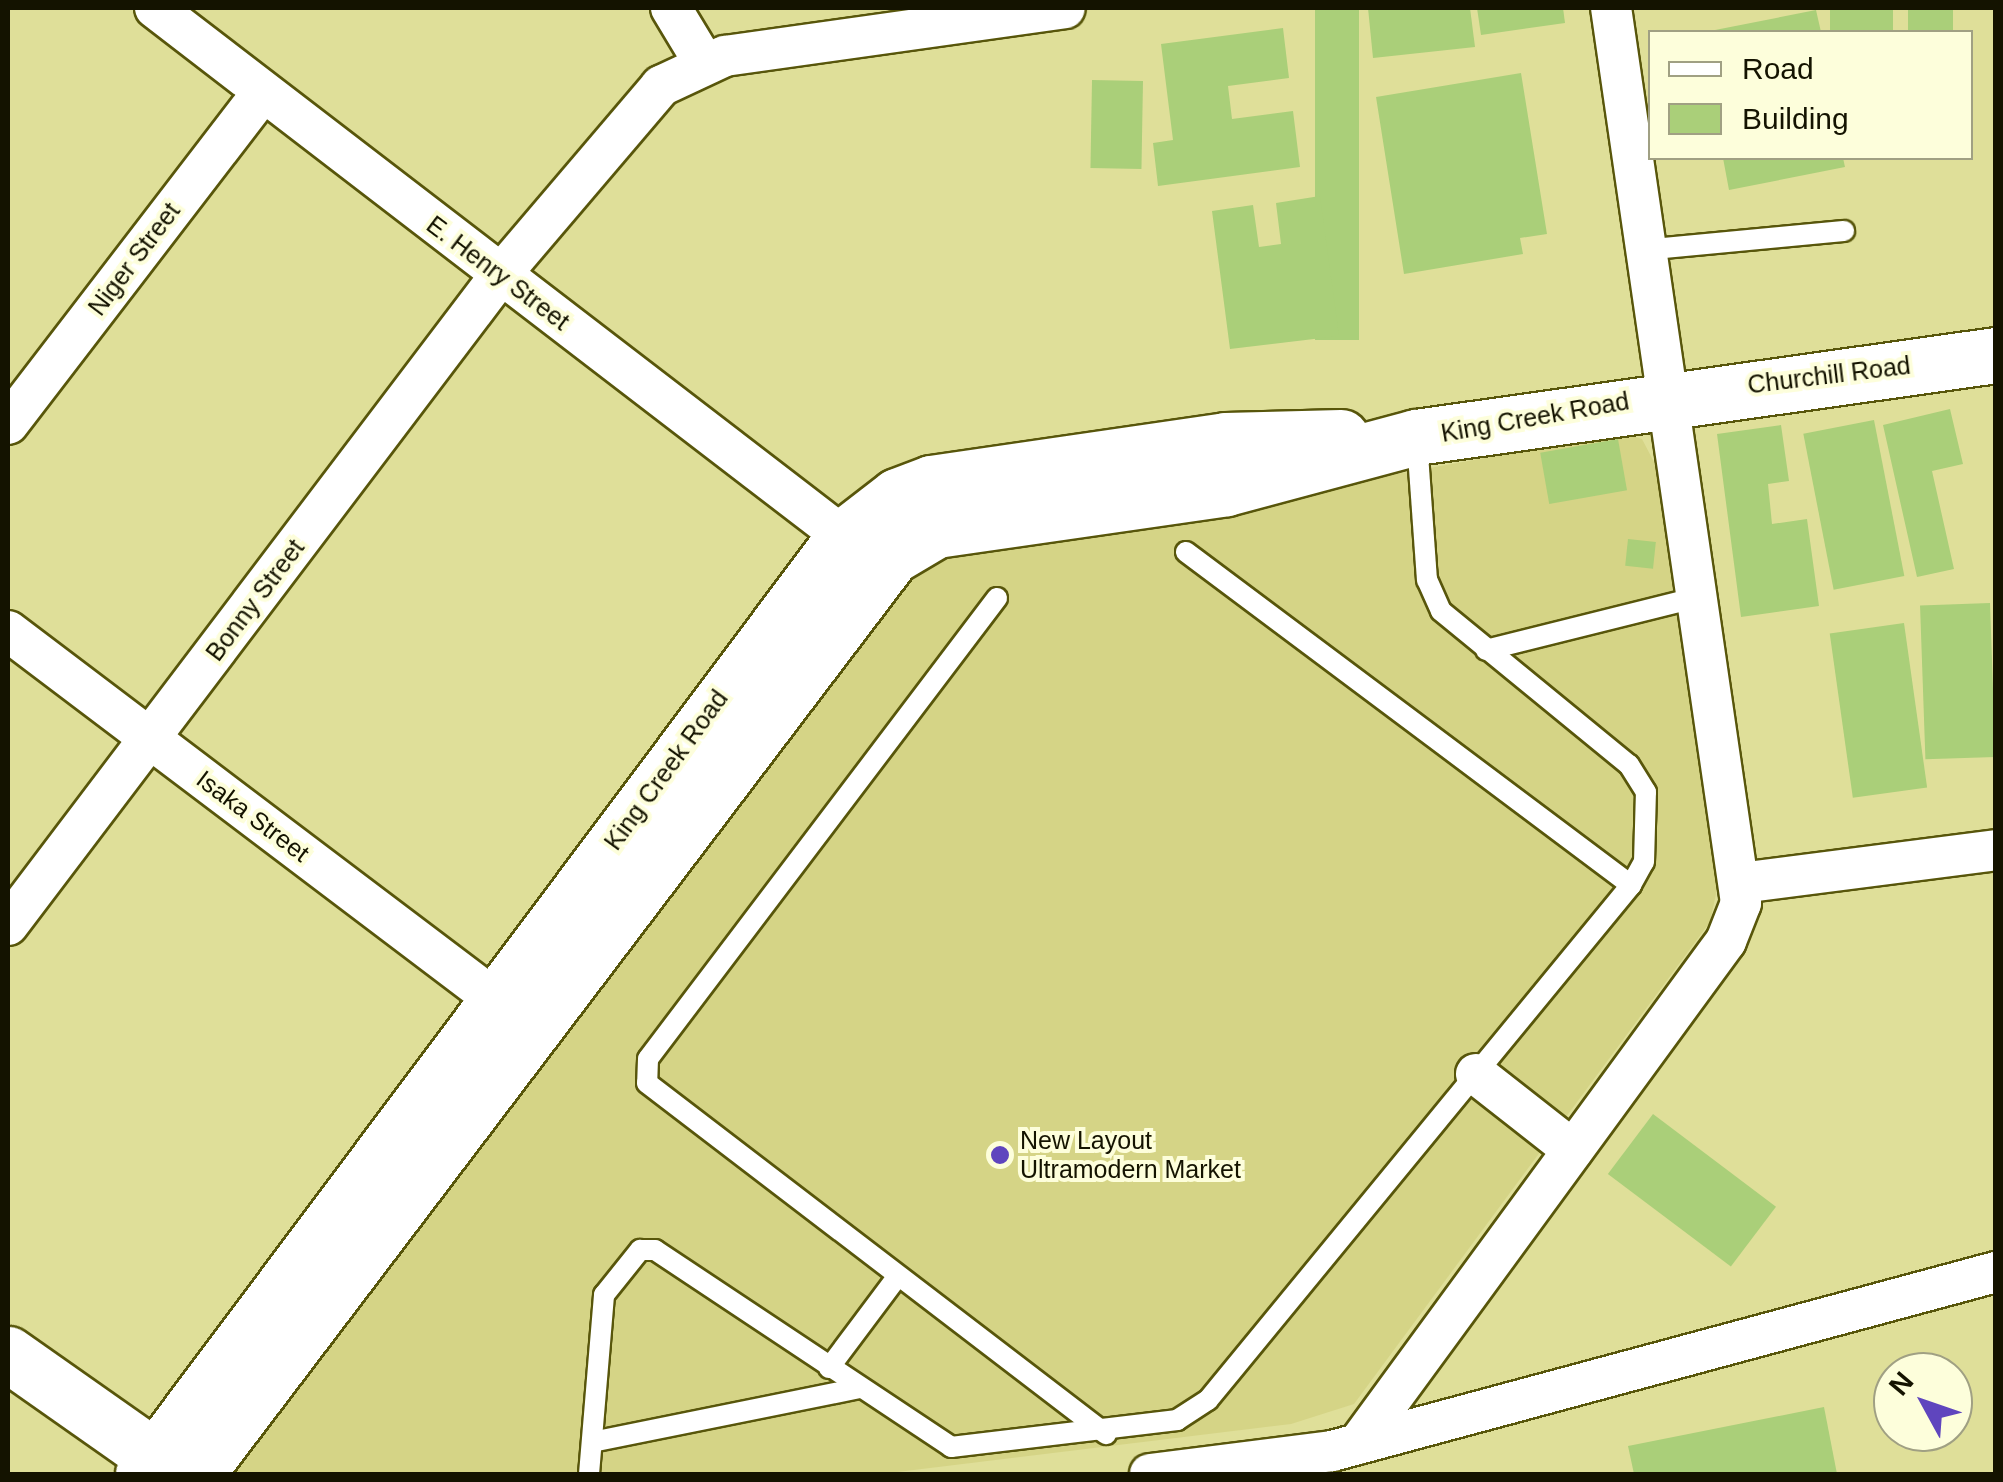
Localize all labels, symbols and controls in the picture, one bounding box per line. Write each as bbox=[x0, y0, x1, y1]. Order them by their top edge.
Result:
legend bbox=[1648, 30, 1973, 160]
text: Road bbox=[1742, 52, 1814, 85]
text: Building bbox=[1742, 102, 1849, 135]
street label: Niger Street bbox=[82, 197, 186, 321]
street label: E. Henry Street bbox=[421, 210, 575, 336]
street label: Churchill Road bbox=[1746, 350, 1912, 400]
street label: King Creek Road bbox=[1439, 386, 1631, 448]
street label: Bonny Street bbox=[200, 533, 310, 667]
street label: King Creek Road bbox=[598, 684, 734, 856]
street label: Isaka Street bbox=[191, 764, 315, 868]
place label: New Layout Ultramodern Market bbox=[1020, 1126, 1241, 1185]
marker: New Layout Ultramodern Market bbox=[989, 1144, 1011, 1166]
north arrow bbox=[1873, 1352, 1973, 1452]
text: N bbox=[1883, 1366, 1920, 1401]

